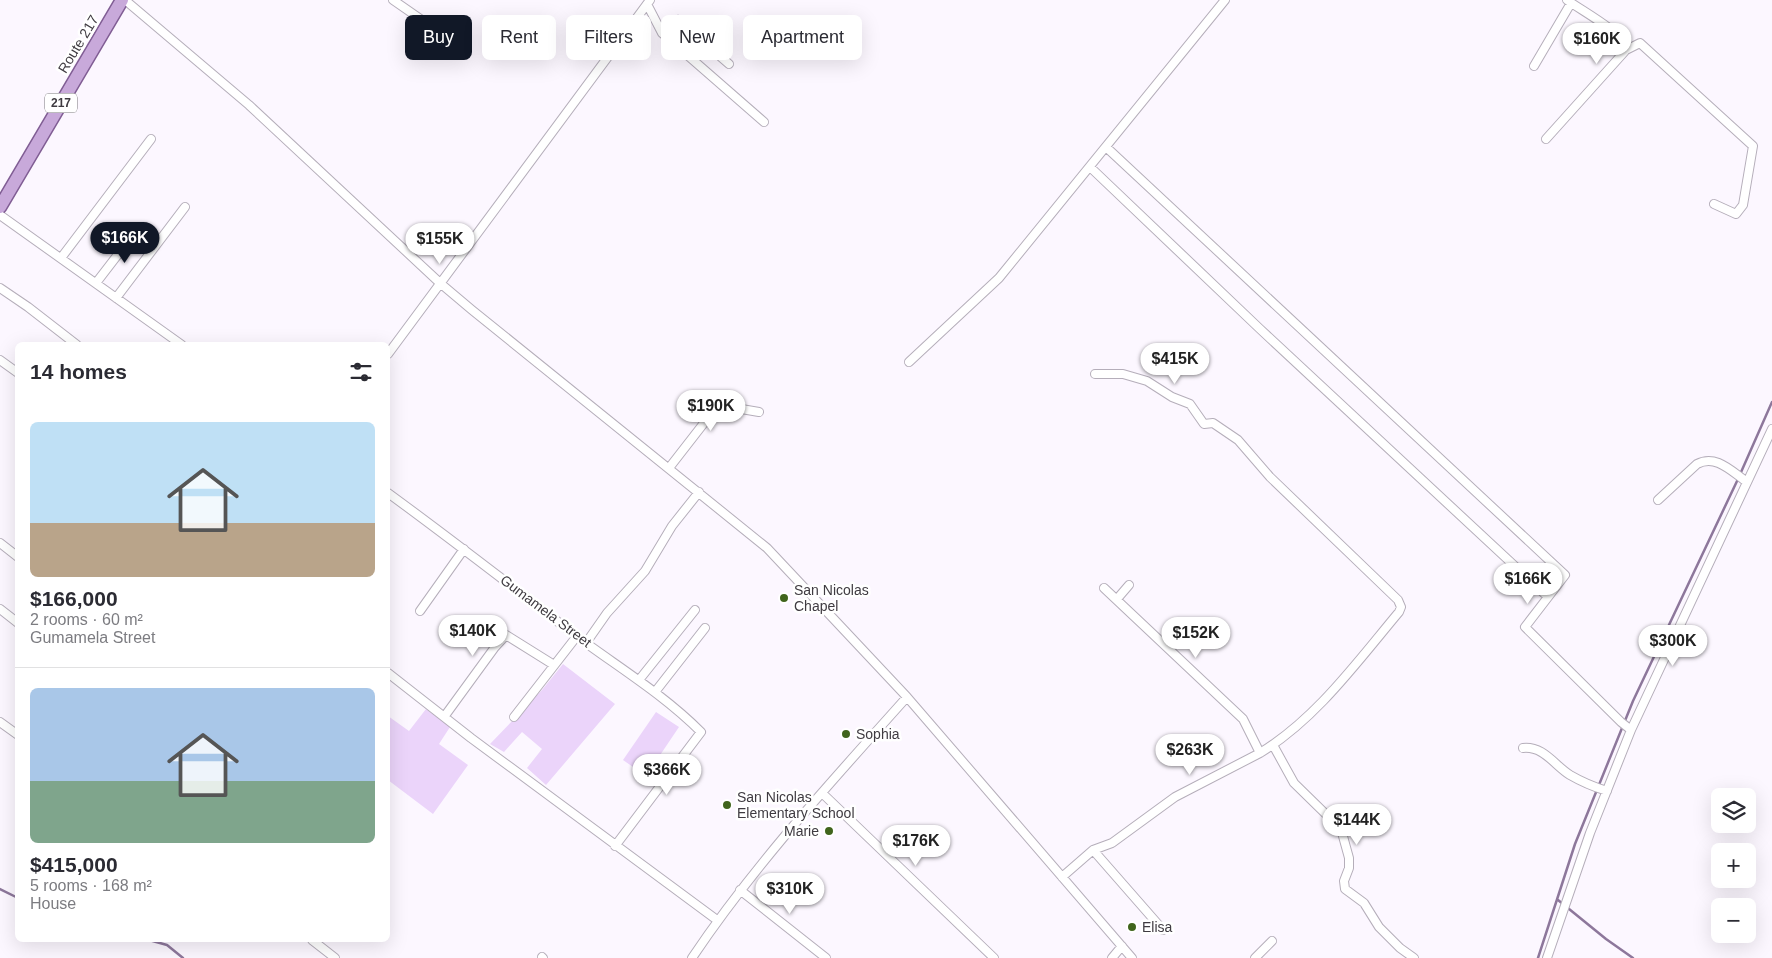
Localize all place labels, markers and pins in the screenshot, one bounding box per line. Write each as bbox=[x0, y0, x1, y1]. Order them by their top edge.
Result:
pin: $160K bbox=[1562, 22, 1632, 65]
pin: $166K bbox=[90, 222, 160, 264]
pin: $155K bbox=[405, 222, 475, 265]
pin: $415K bbox=[1140, 342, 1210, 385]
pin: $190K bbox=[676, 390, 746, 432]
pin: $166K bbox=[1493, 562, 1563, 605]
place label: San Nicolas Chapel bbox=[794, 582, 869, 614]
marker: San Nicolas Chapel bbox=[778, 592, 790, 604]
pin: $140K bbox=[438, 614, 508, 657]
pin: $152K bbox=[1161, 616, 1231, 659]
pin: $300K bbox=[1638, 624, 1708, 667]
place label: Sophia bbox=[856, 726, 900, 742]
marker: Sophia bbox=[840, 728, 852, 740]
pin: $263K bbox=[1155, 734, 1225, 776]
pin: $366K bbox=[632, 754, 702, 796]
place label: San Nicolas Elementary School bbox=[737, 789, 855, 821]
marker: San Nicolas Elementary School bbox=[721, 799, 733, 811]
pin: $144K bbox=[1322, 804, 1392, 846]
place label: Marie bbox=[784, 823, 819, 839]
pin: $176K bbox=[881, 824, 951, 867]
marker: Marie bbox=[823, 825, 835, 837]
pin: $310K bbox=[755, 872, 825, 915]
place label: Elisa bbox=[1142, 919, 1173, 935]
marker: Elisa bbox=[1126, 921, 1138, 933]

